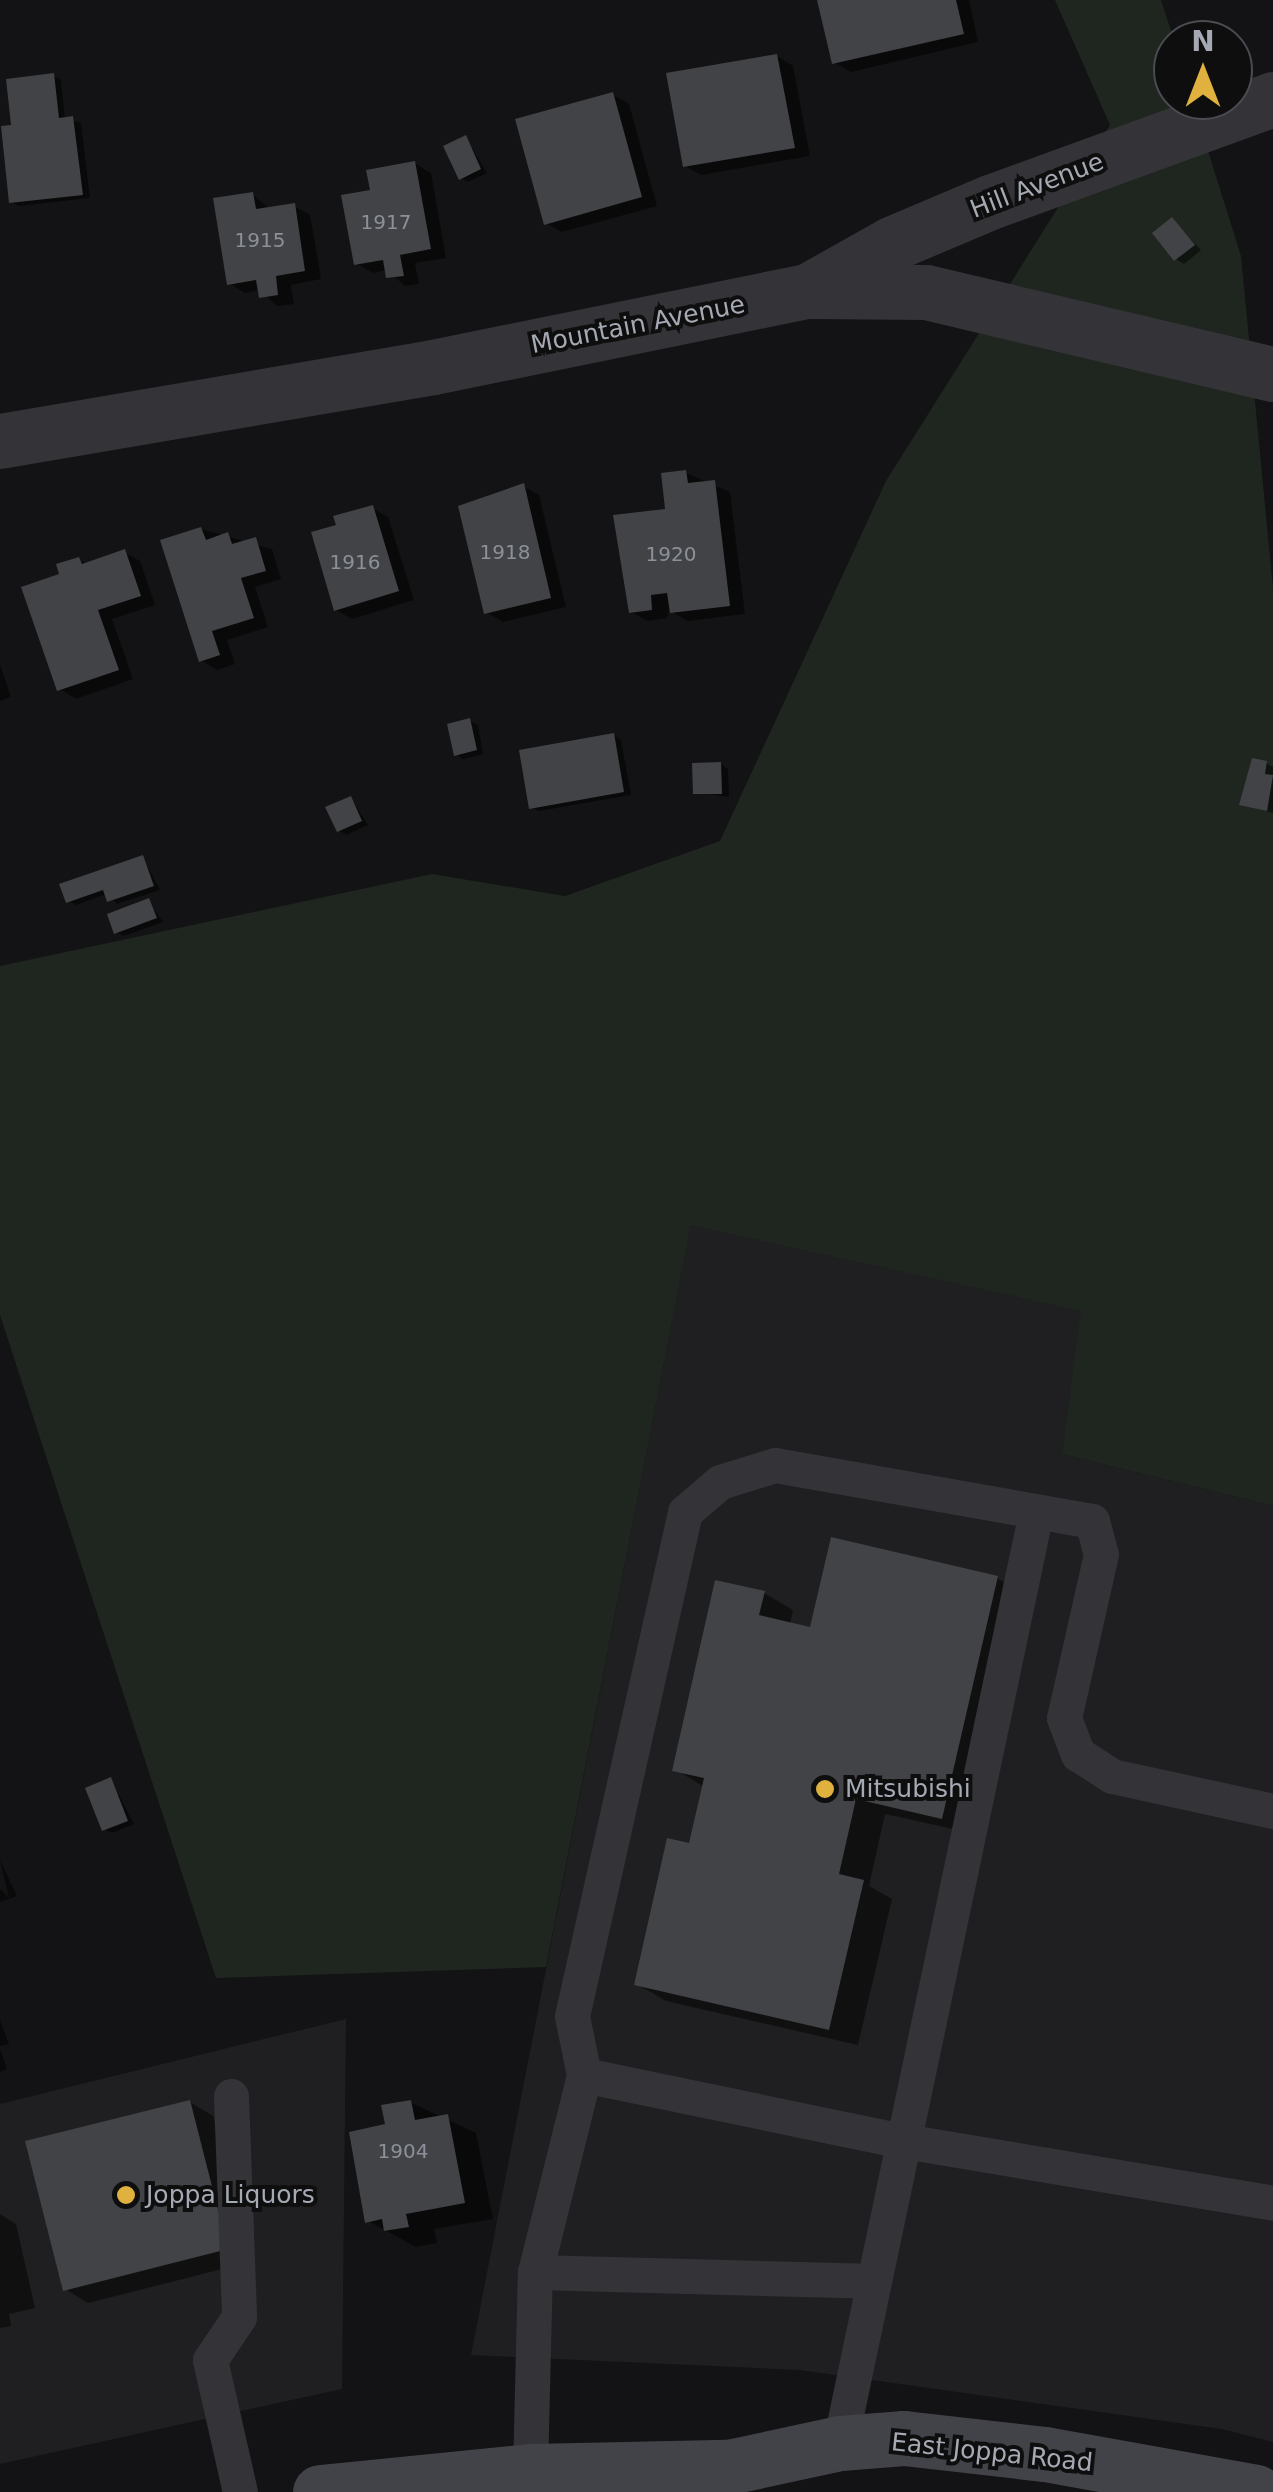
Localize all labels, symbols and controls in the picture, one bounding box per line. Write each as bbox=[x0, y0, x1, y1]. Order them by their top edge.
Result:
north arrow bbox=[1153, 20, 1253, 120]
text: N bbox=[1191, 25, 1215, 58]
street label: Hill Avenue bbox=[966, 147, 1108, 225]
house number: 1917 bbox=[361, 210, 411, 234]
house number: 1915 bbox=[235, 228, 285, 252]
street label: Mountain Avenue bbox=[528, 290, 748, 360]
house number: 1918 bbox=[480, 540, 530, 564]
house number: 1920 bbox=[646, 542, 696, 566]
house number: 1916 bbox=[330, 550, 380, 574]
place label: Mitsubishi bbox=[845, 1774, 971, 1804]
marker: Mitsubishi bbox=[814, 1778, 836, 1800]
house number: 1904 bbox=[378, 2139, 428, 2163]
place label: Joppa Liquors bbox=[146, 2180, 315, 2210]
marker: Joppa Liquors bbox=[115, 2184, 137, 2206]
street label: East Joppa Road bbox=[890, 2428, 1094, 2478]

